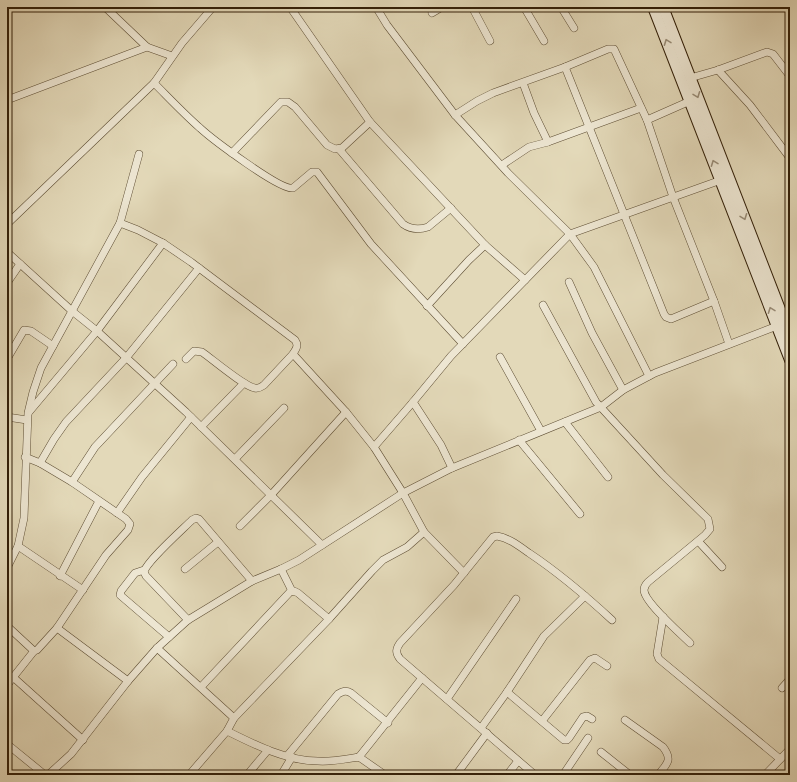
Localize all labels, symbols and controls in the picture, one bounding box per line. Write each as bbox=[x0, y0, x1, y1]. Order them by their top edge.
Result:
one-way arrow bbox=[663, 38, 671, 45]
one-way arrow bbox=[693, 92, 701, 99]
one-way arrow bbox=[710, 159, 718, 166]
one-way arrow bbox=[740, 213, 748, 220]
one-way arrow bbox=[768, 307, 776, 314]

